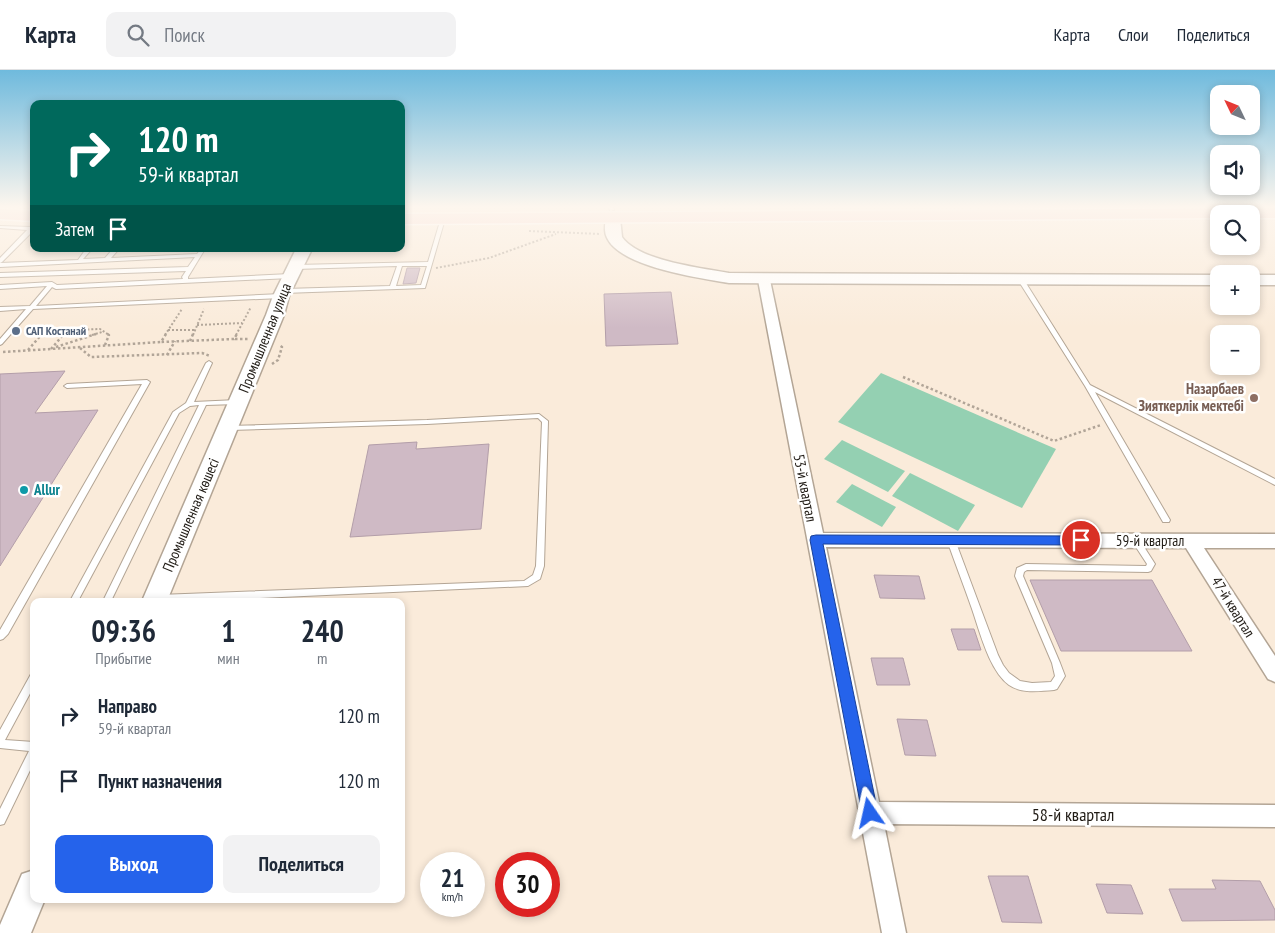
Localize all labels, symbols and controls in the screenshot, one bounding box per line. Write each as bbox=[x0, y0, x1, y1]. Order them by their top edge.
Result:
search box bbox=[106, 12, 456, 57]
text: Карта bbox=[25, 19, 76, 50]
icon: search bbox=[124, 21, 152, 49]
text: Поиск bbox=[164, 23, 205, 47]
text: Карта bbox=[1053, 23, 1090, 46]
text: Слои bbox=[1118, 23, 1149, 46]
text: Поделиться bbox=[1177, 23, 1250, 46]
north arrow bbox=[1210, 85, 1260, 135]
map controls bbox=[1210, 85, 1260, 375]
text: 120 m bbox=[138, 116, 219, 162]
icon: right bbox=[55, 120, 120, 185]
button: sound bbox=[1210, 145, 1260, 195]
text: 59-й квартал bbox=[138, 160, 239, 188]
button: search bbox=[1210, 205, 1260, 255]
icon: arrive bbox=[104, 215, 132, 243]
text: Затем bbox=[55, 217, 94, 241]
button: + bbox=[1210, 265, 1260, 315]
street label: Промышленная улица bbox=[234, 280, 295, 395]
place label: САП Костанай bbox=[26, 323, 86, 338]
marker: САП Костанай bbox=[10, 325, 22, 337]
button: − bbox=[1210, 325, 1260, 375]
place label: Назарбаев Зияткерлік мектебі bbox=[1139, 379, 1244, 415]
marker: Назарбаев Зияткерлік мектебі bbox=[1248, 392, 1260, 404]
street label: 53-й квартал bbox=[790, 452, 821, 523]
street label: Промышленная көшесі bbox=[158, 455, 223, 575]
place label: Allur bbox=[33, 480, 60, 499]
marker: Allur bbox=[18, 484, 30, 496]
pin bbox=[1060, 519, 1102, 561]
icon: arrive bbox=[1067, 526, 1095, 554]
street label: 59-й квартал bbox=[1116, 531, 1184, 550]
street label: 47-й квартал bbox=[1207, 573, 1259, 641]
text: 09:36 bbox=[91, 611, 156, 650]
text: 1 bbox=[221, 611, 236, 650]
text: 240 bbox=[301, 611, 344, 650]
text: Прибытие bbox=[95, 648, 152, 668]
text: мин bbox=[217, 648, 240, 668]
text: m bbox=[317, 648, 328, 668]
text: Направо bbox=[98, 694, 157, 718]
icon: right bbox=[55, 702, 83, 730]
text: 120 m bbox=[338, 704, 380, 728]
text: 59-й квартал bbox=[98, 718, 171, 738]
icon: arrive bbox=[55, 767, 83, 795]
text: Пункт назначения bbox=[98, 769, 222, 793]
text: 120 m bbox=[338, 769, 380, 793]
position arrow bbox=[843, 786, 895, 838]
street label: 58-й квартал bbox=[1032, 803, 1114, 826]
button: Выход bbox=[55, 835, 213, 893]
button: Поделиться bbox=[223, 835, 380, 893]
speed limit sign: 30 bbox=[495, 852, 560, 917]
text: 21 bbox=[441, 862, 464, 894]
text: km/h bbox=[442, 889, 463, 904]

